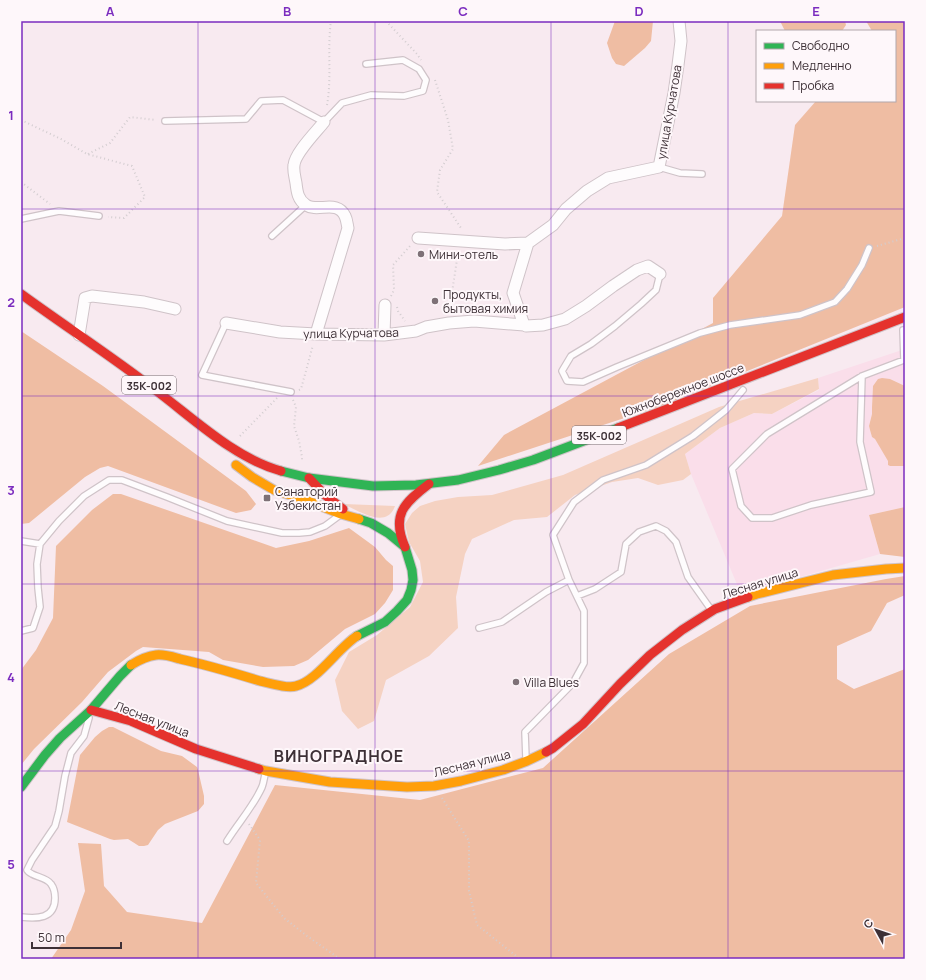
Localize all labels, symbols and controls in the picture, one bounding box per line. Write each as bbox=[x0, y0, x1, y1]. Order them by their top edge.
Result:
text: A bbox=[106, 2, 115, 20]
text: B bbox=[283, 2, 291, 20]
text: C bbox=[458, 2, 468, 20]
text: D bbox=[634, 2, 644, 20]
text: E bbox=[812, 2, 820, 20]
legend bbox=[756, 30, 896, 102]
text: Свободно bbox=[792, 37, 850, 54]
text: Медленно bbox=[792, 57, 852, 74]
street label: улица Курчатова bbox=[652, 63, 686, 161]
text: Пробка bbox=[792, 77, 834, 94]
text: 1 bbox=[8, 106, 14, 124]
place label: Мини-отель bbox=[429, 246, 498, 263]
marker: Мини-отель bbox=[416, 249, 426, 259]
place label: Продукты, бытовая химия bbox=[443, 286, 528, 317]
text: 2 bbox=[7, 293, 15, 311]
marker: Продукты, бытовая химия bbox=[430, 296, 440, 306]
street label: улица Курчатова bbox=[303, 324, 399, 342]
street label: Южнобережное шоссе bbox=[619, 359, 747, 421]
road number: 35К-002 bbox=[122, 376, 176, 394]
road number: 35К-002 bbox=[572, 426, 626, 444]
text: 3 bbox=[7, 481, 15, 499]
place label: Санаторий Узбекистан bbox=[275, 483, 341, 514]
marker: Санаторий Узбекистан bbox=[262, 493, 272, 503]
street label: Лесная улица bbox=[720, 563, 800, 603]
text: 4 bbox=[7, 668, 15, 686]
place label: Villa Blues bbox=[524, 674, 579, 691]
marker: Villa Blues bbox=[511, 677, 521, 687]
street label: Лесная улица bbox=[112, 697, 192, 741]
district label: ВИНОГРАДНОЕ bbox=[274, 745, 404, 767]
street label: Лесная улица bbox=[432, 745, 512, 781]
text: 5 bbox=[7, 855, 15, 873]
north arrow bbox=[856, 910, 896, 950]
text: С bbox=[860, 915, 876, 931]
scale bar bbox=[32, 924, 121, 950]
text: 50 m bbox=[38, 929, 65, 946]

